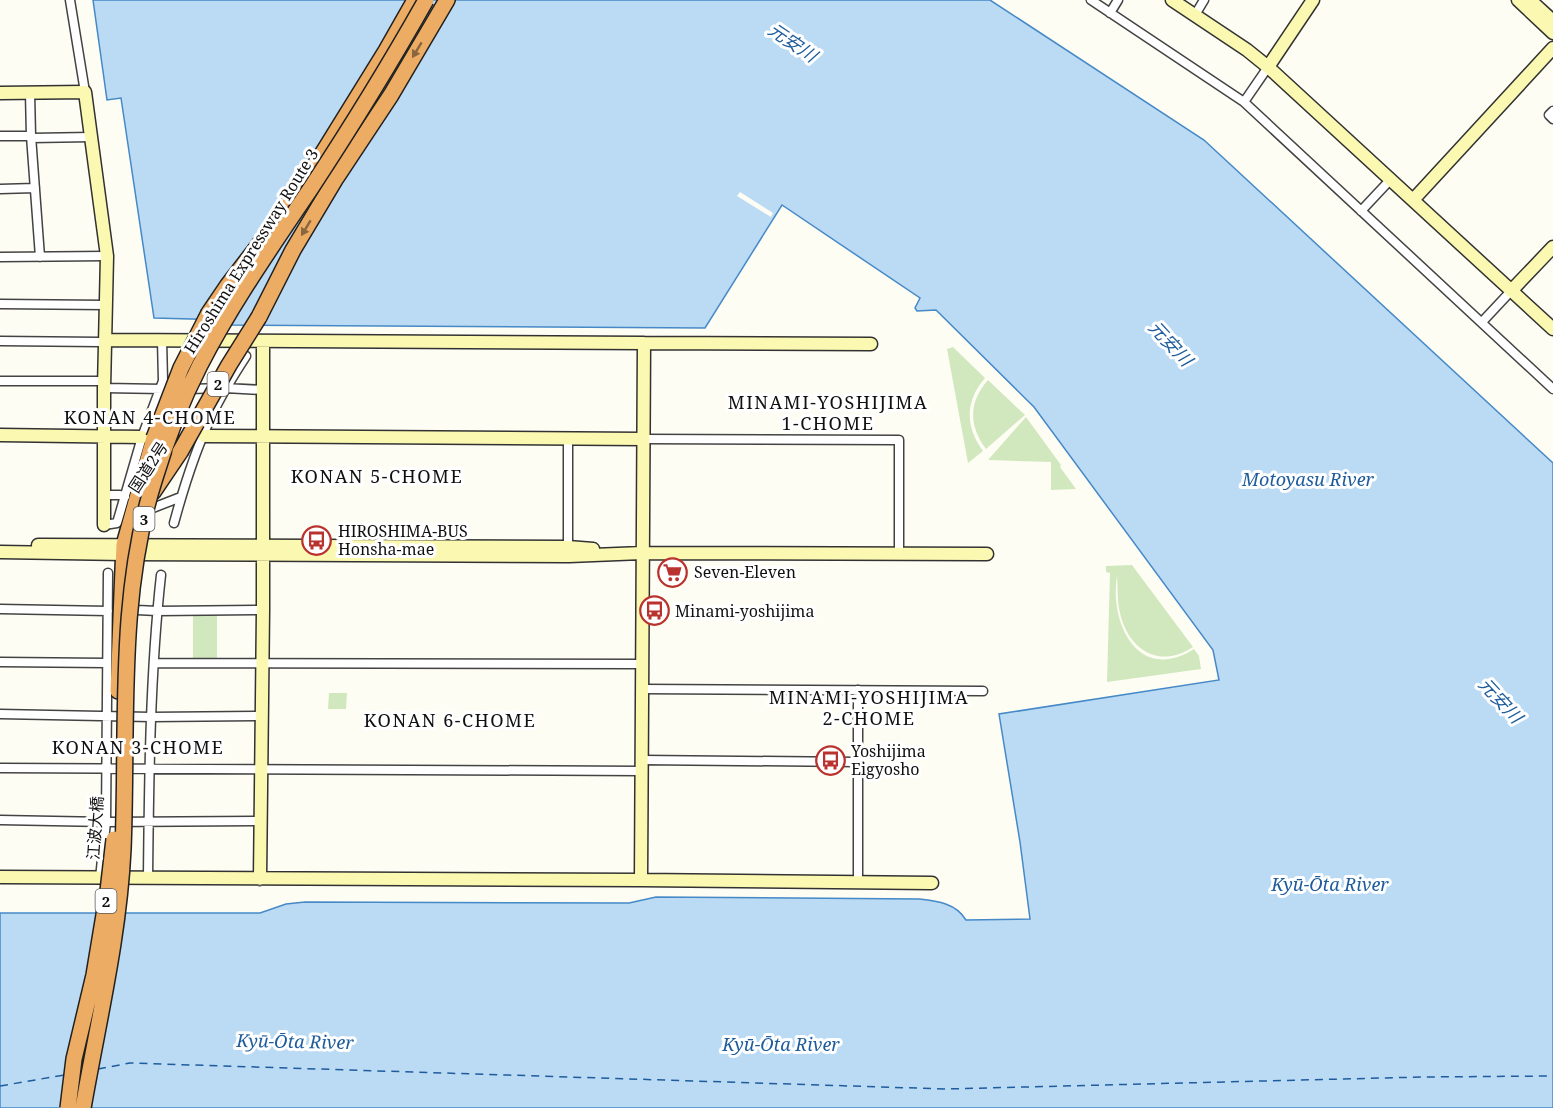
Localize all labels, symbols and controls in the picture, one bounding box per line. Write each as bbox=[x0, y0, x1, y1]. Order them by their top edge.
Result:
water label: 元安川 bbox=[764, 17, 824, 68]
one-way arrow bbox=[413, 42, 423, 59]
street label: Hiroshima Expressway Route 3 bbox=[179, 144, 323, 358]
one-way arrow bbox=[301, 220, 312, 236]
water label: 元安川 bbox=[1144, 315, 1200, 372]
road number: 2 bbox=[208, 372, 228, 396]
district label: MINAMI-YOSHIJIMA 1-CHOME bbox=[728, 390, 928, 435]
district label: KONAN 4-CHOME bbox=[64, 405, 236, 429]
street label: 国道2号 bbox=[123, 437, 173, 497]
district label: KONAN 5-CHOME bbox=[291, 464, 463, 488]
water label: Motoyasu River bbox=[1241, 467, 1375, 491]
road number: 3 bbox=[134, 507, 154, 531]
place label: HIROSHIMA-BUS Honsha-mae bbox=[338, 520, 468, 560]
bus stop icon: HIROSHIMA-BUS Honsha-mae bbox=[301, 524, 333, 556]
supermarket icon: Seven-Eleven bbox=[657, 556, 689, 588]
place label: Seven-Eleven bbox=[694, 561, 796, 583]
bus stop icon: Minami-yoshijima bbox=[638, 595, 670, 627]
place label: Minami-yoshijima bbox=[675, 600, 814, 622]
water label: 元安川 bbox=[1474, 672, 1530, 729]
district label: MINAMI-YOSHIJIMA 2-CHOME bbox=[769, 685, 969, 730]
district label: KONAN 6-CHOME bbox=[364, 708, 536, 732]
district label: KONAN 3-CHOME bbox=[52, 735, 224, 759]
place label: Yoshijima Eigyosho bbox=[850, 740, 926, 780]
bus stop icon: Yoshijima Eigyosho bbox=[814, 744, 846, 776]
street label: 江波大橋 bbox=[82, 795, 108, 861]
water label: Kyū-Ōta River bbox=[1270, 872, 1389, 896]
road number: 2 bbox=[96, 889, 116, 913]
water label: Kyū-Ōta River bbox=[235, 1028, 354, 1054]
water label: Kyū-Ōta River bbox=[721, 1032, 840, 1056]

